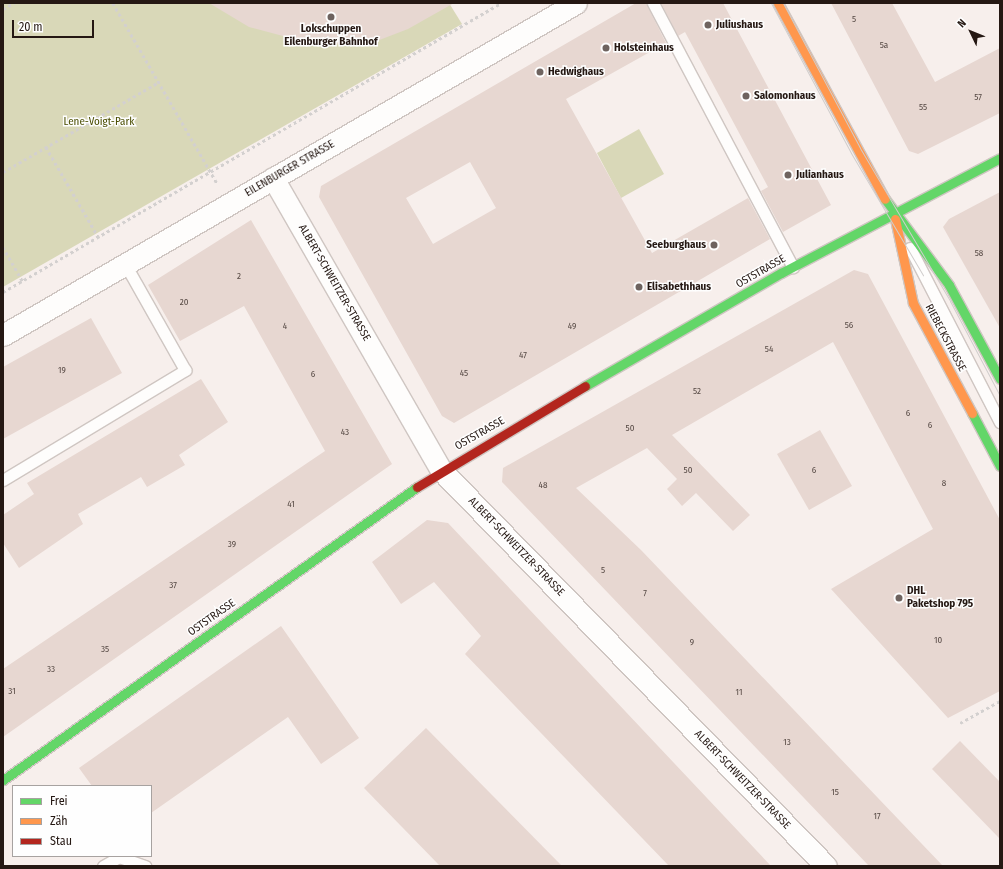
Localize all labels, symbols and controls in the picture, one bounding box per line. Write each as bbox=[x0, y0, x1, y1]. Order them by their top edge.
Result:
scale bar bbox=[14, 12, 96, 38]
marker: Lokschuppen Eilenburger Bahnhof bbox=[326, 12, 336, 22]
north arrow bbox=[951, 12, 991, 52]
house number: 5 bbox=[852, 14, 856, 24]
text: N bbox=[955, 17, 969, 30]
place label: Juliushaus bbox=[716, 18, 763, 32]
text: 20 m bbox=[19, 20, 43, 34]
marker: Juliushaus bbox=[703, 20, 713, 30]
place label: Lokschuppen Eilenburger Bahnhof bbox=[284, 23, 378, 49]
house number: 5a bbox=[880, 40, 888, 50]
place label: Holsteinhaus bbox=[614, 41, 674, 55]
marker: Holsteinhaus bbox=[601, 43, 611, 53]
place label: Hedwighaus bbox=[548, 65, 604, 79]
marker: Hedwighaus bbox=[535, 67, 545, 77]
place label: Salomonhaus bbox=[754, 89, 816, 103]
marker: Salomonhaus bbox=[741, 91, 751, 101]
house number: 57 bbox=[974, 92, 982, 102]
house number: 55 bbox=[919, 102, 927, 112]
park label: Lene-Voigt-Park bbox=[64, 115, 134, 129]
street label: EILENBURGER STRASSE bbox=[243, 138, 337, 200]
place label: Julianhaus bbox=[796, 168, 844, 182]
marker: Julianhaus bbox=[783, 170, 793, 180]
street label: ALBERT-SCHWEITZER-STRASSE bbox=[295, 222, 373, 344]
place label: Seeburghaus bbox=[646, 238, 706, 252]
marker: Seeburghaus bbox=[709, 240, 719, 250]
house number: 58 bbox=[975, 248, 983, 258]
street label: OSTSTRASSE bbox=[734, 253, 788, 291]
house number: 2 bbox=[237, 271, 241, 281]
place label: Elisabethhaus bbox=[647, 280, 711, 294]
marker: Elisabethhaus bbox=[634, 282, 644, 292]
house number: 20 bbox=[180, 297, 188, 307]
street label: RIEBECKSTRASSE bbox=[922, 302, 968, 374]
house number: 56 bbox=[845, 320, 853, 330]
house number: 4 bbox=[283, 321, 287, 331]
house number: 49 bbox=[568, 321, 576, 331]
house number: 54 bbox=[765, 344, 773, 354]
house number: 47 bbox=[519, 350, 527, 360]
house number: 19 bbox=[58, 365, 66, 375]
house number: 45 bbox=[460, 368, 468, 378]
house number: 6 bbox=[311, 369, 315, 379]
house number: 52 bbox=[693, 386, 701, 396]
house number: 6 bbox=[906, 408, 910, 418]
street label: OSTSTRASSE bbox=[453, 415, 507, 453]
house number: 6 bbox=[928, 420, 932, 430]
house number: 50 bbox=[626, 423, 634, 433]
house number: 43 bbox=[341, 427, 349, 437]
house number: 50 bbox=[684, 465, 692, 475]
house number: 6 bbox=[812, 465, 816, 475]
house number: 8 bbox=[942, 478, 946, 488]
house number: 48 bbox=[539, 480, 547, 490]
street label: ALBERT-SCHWEITZER-STRASSE bbox=[465, 495, 567, 599]
house number: 41 bbox=[287, 499, 295, 509]
house number: 39 bbox=[228, 539, 236, 549]
house number: 5 bbox=[601, 565, 605, 575]
house number: 37 bbox=[169, 580, 177, 590]
place label: DHL Paketshop 795 bbox=[907, 585, 973, 611]
house number: 7 bbox=[643, 588, 647, 598]
marker: DHL Paketshop 795 bbox=[894, 593, 904, 603]
street label: OSTSTRASSE bbox=[186, 597, 238, 639]
house number: 10 bbox=[934, 635, 942, 645]
house number: 9 bbox=[690, 637, 694, 647]
house number: 35 bbox=[101, 644, 109, 654]
house number: 33 bbox=[47, 664, 55, 674]
house number: 31 bbox=[8, 686, 16, 696]
house number: 11 bbox=[736, 687, 742, 697]
street label: ALBERT-SCHWEITZER-STRASSE bbox=[691, 728, 793, 832]
house number: 13 bbox=[783, 737, 791, 747]
legend bbox=[12, 785, 152, 857]
house number: 15 bbox=[831, 787, 839, 797]
text: Frei bbox=[50, 794, 68, 808]
house number: 17 bbox=[873, 811, 881, 821]
text: Zäh bbox=[50, 814, 68, 828]
text: Stau bbox=[50, 834, 72, 848]

